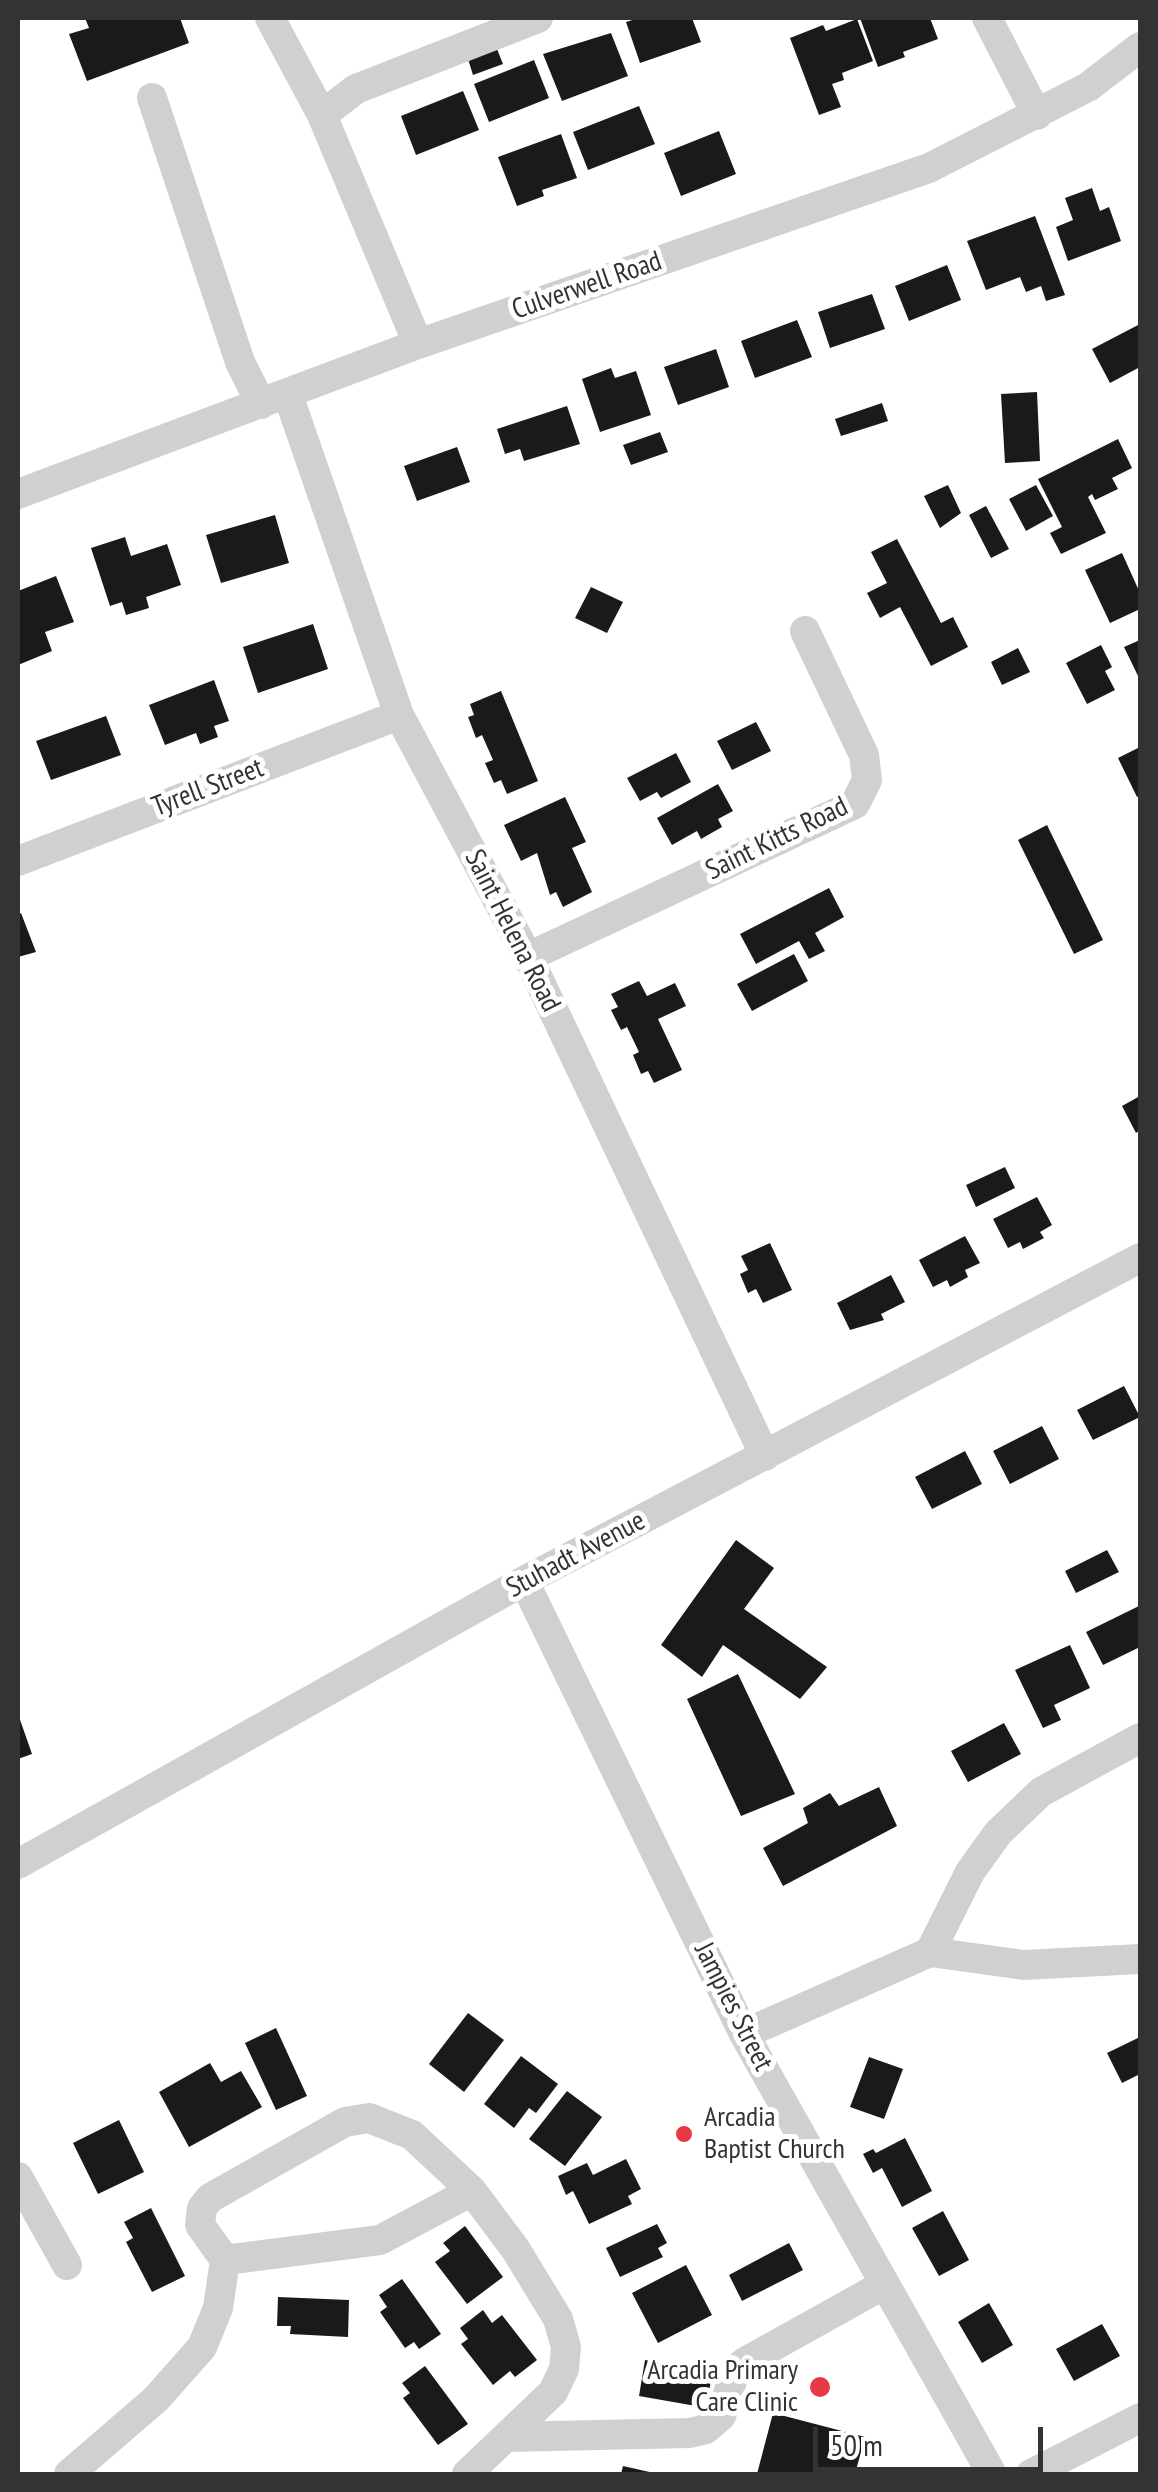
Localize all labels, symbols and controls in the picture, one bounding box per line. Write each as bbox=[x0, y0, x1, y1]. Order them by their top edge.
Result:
street label: Culverwell Road bbox=[508, 245, 666, 327]
street label: Tyrell Street bbox=[148, 751, 268, 825]
street label: Saint Kitts Road bbox=[701, 790, 853, 888]
street label: Saint Helena Road bbox=[457, 844, 567, 1018]
street label: Stuhadt Avenue bbox=[501, 1505, 651, 1605]
street label: Jampies Street bbox=[686, 1937, 780, 2077]
place label: Arcadia Baptist Church bbox=[704, 2101, 845, 2167]
marker: Arcadia Baptist Church bbox=[673, 2123, 695, 2145]
place label: Arcadia Primary Care Clinic bbox=[647, 2354, 798, 2420]
marker: Arcadia Primary Care Clinic bbox=[807, 2374, 833, 2400]
scale bar bbox=[818, 2407, 1048, 2469]
text: 50 m bbox=[830, 2425, 883, 2464]

